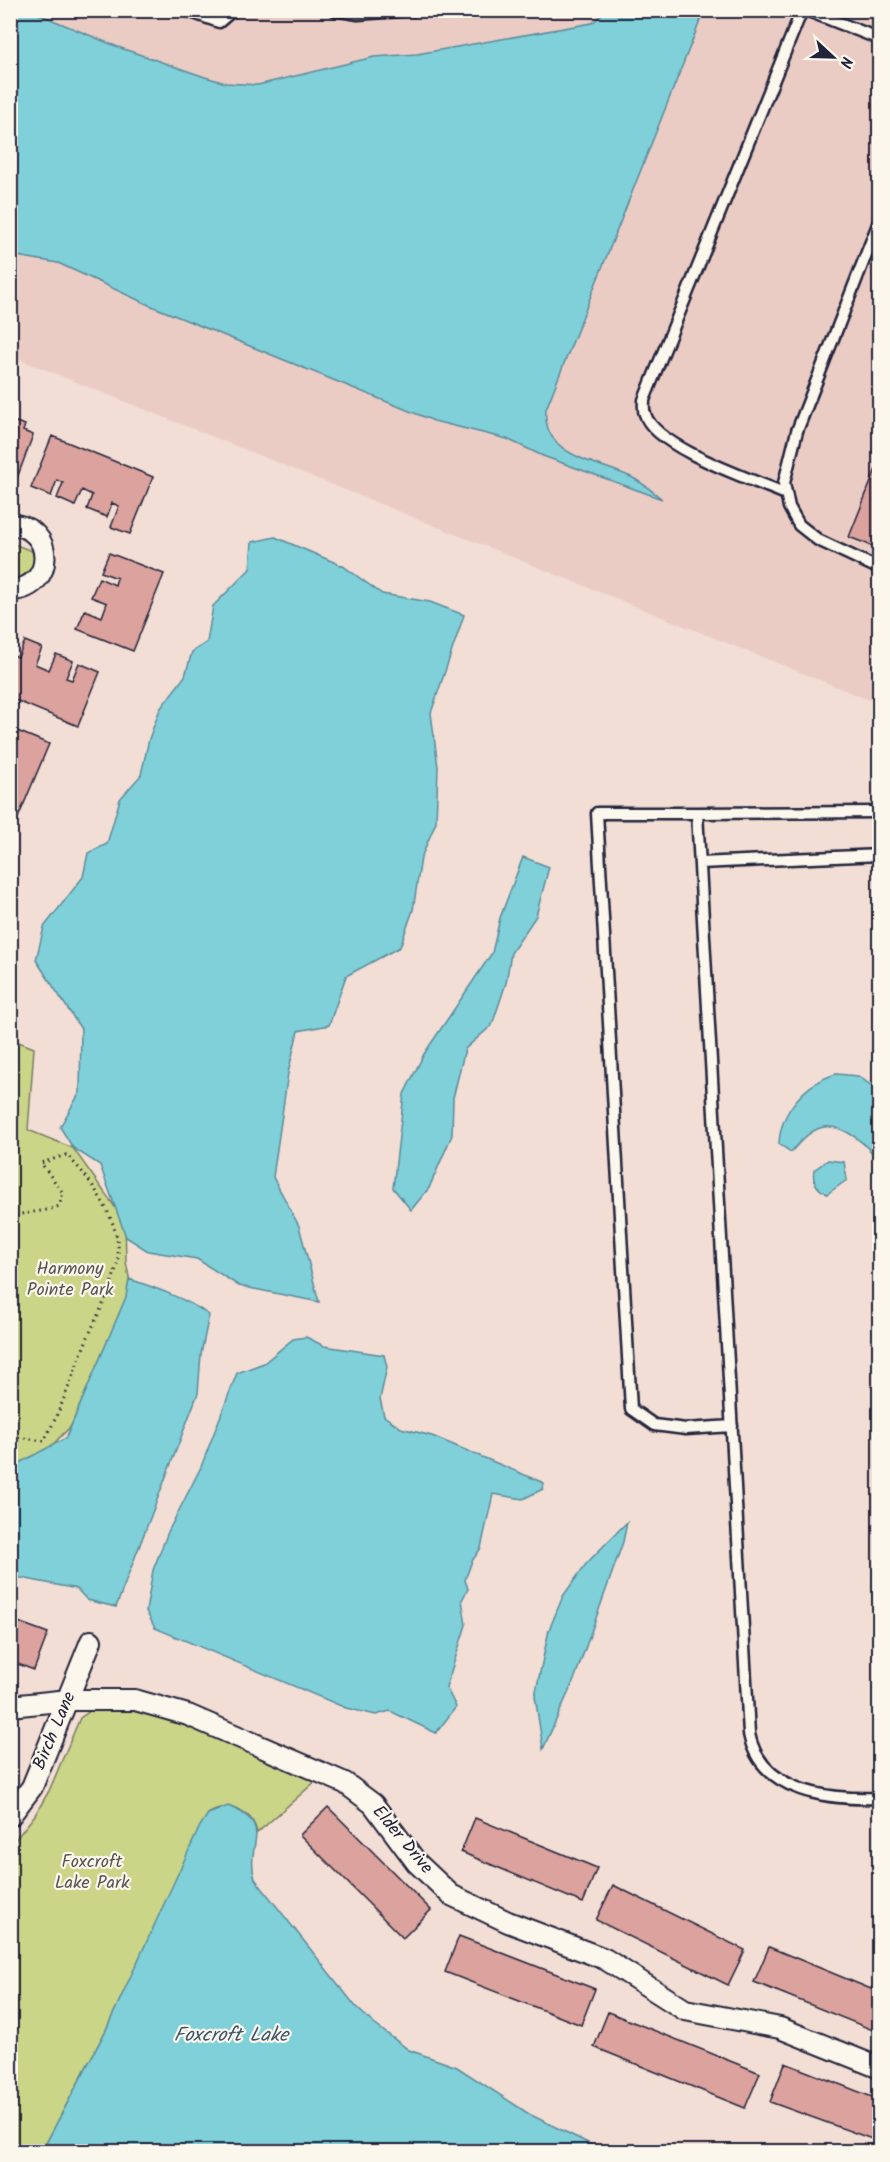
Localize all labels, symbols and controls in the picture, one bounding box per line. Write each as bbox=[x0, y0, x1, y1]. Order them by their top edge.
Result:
north arrow bbox=[803, 27, 863, 87]
text: N bbox=[832, 53, 859, 71]
park label: Harmony Pointe Park bbox=[27, 1255, 114, 1305]
street label: Birch Lane bbox=[26, 1687, 84, 1775]
street label: Elder Drive bbox=[364, 1799, 440, 1881]
park label: Foxcroft Lake Park bbox=[55, 1848, 130, 1898]
water label: Foxcroft Lake bbox=[174, 2020, 290, 2052]

